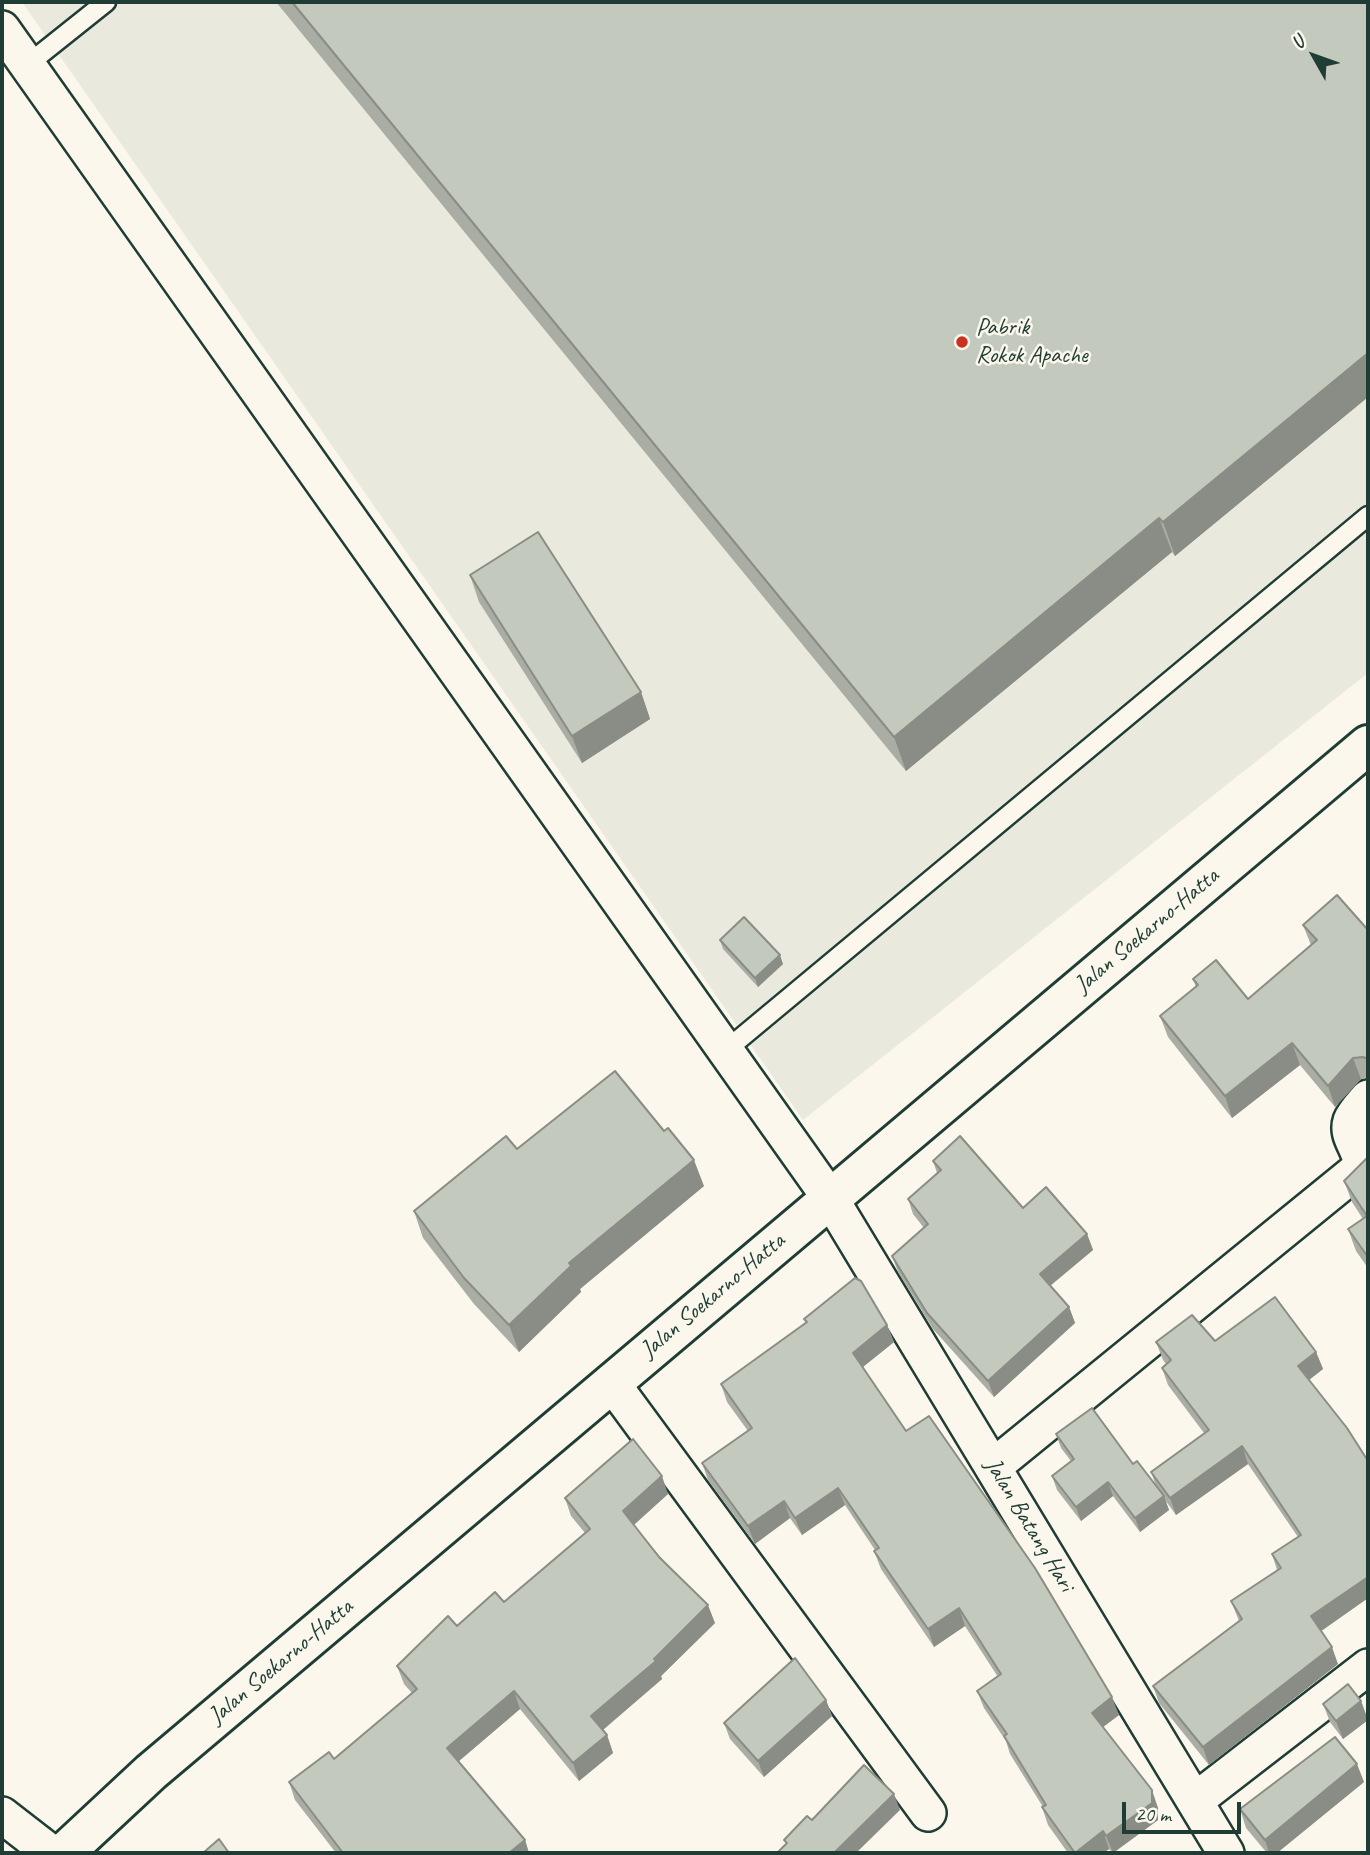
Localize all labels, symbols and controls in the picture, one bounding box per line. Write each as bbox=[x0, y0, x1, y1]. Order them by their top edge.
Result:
north arrow bbox=[1279, 21, 1349, 91]
text: U bbox=[1286, 31, 1310, 54]
place label: Pabrik Rokok Apache bbox=[976, 314, 1088, 370]
marker: Pabrik Rokok Apache bbox=[954, 334, 970, 350]
street label: Jalan Soekarno-Hatta bbox=[1069, 862, 1225, 1000]
street label: Jalan Soekarno-Hatta bbox=[635, 1227, 791, 1365]
street label: Jalan Batang Hari bbox=[978, 1453, 1080, 1597]
street label: Jalan Soekarno-Hatta bbox=[203, 1593, 359, 1731]
scale bar bbox=[1125, 1788, 1244, 1832]
text: 20 m bbox=[1135, 1801, 1171, 1827]

